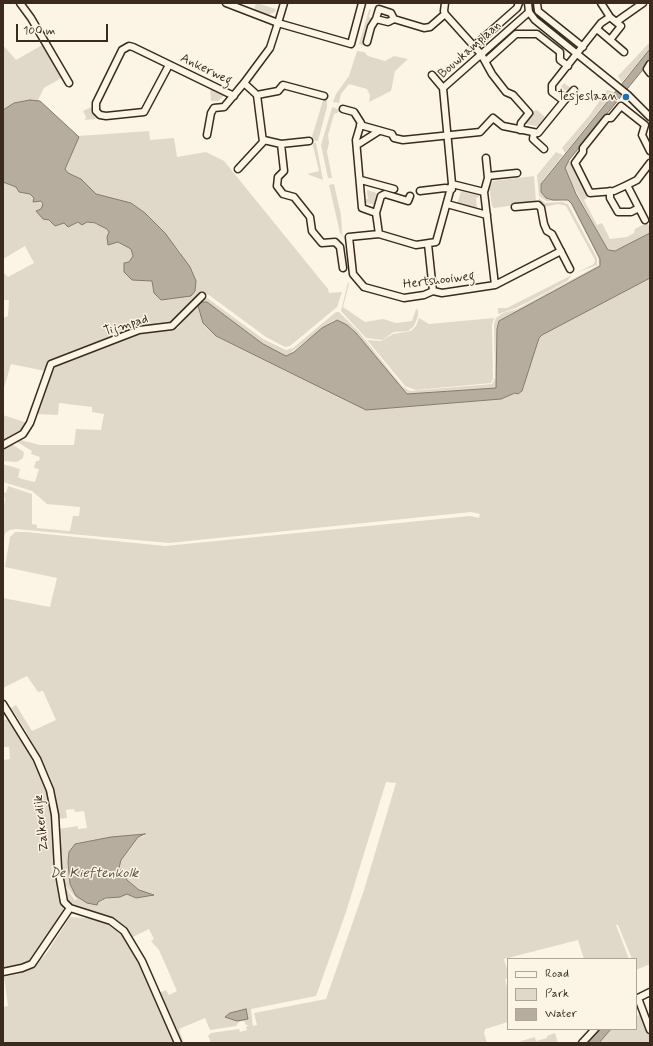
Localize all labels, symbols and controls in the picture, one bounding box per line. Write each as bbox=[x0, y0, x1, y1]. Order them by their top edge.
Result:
scale bar bbox=[18, 16, 110, 42]
street label: Bouwkamplaan bbox=[435, 18, 505, 82]
text: 100 m bbox=[23, 23, 55, 39]
street label: Ankerweg bbox=[178, 51, 234, 89]
place label: Tesjeslaan bbox=[558, 89, 618, 105]
marker: Tesjeslaan bbox=[621, 92, 631, 102]
street label: Hertshooiweg bbox=[402, 269, 476, 293]
street label: Tijmpad bbox=[102, 312, 150, 340]
street label: Zalkerdijk bbox=[31, 794, 53, 852]
water label: De Kieftenkolk bbox=[50, 866, 138, 882]
legend bbox=[507, 958, 637, 1030]
text: Road bbox=[545, 966, 569, 982]
text: Park bbox=[545, 986, 569, 1002]
text: Water bbox=[545, 1006, 577, 1022]

